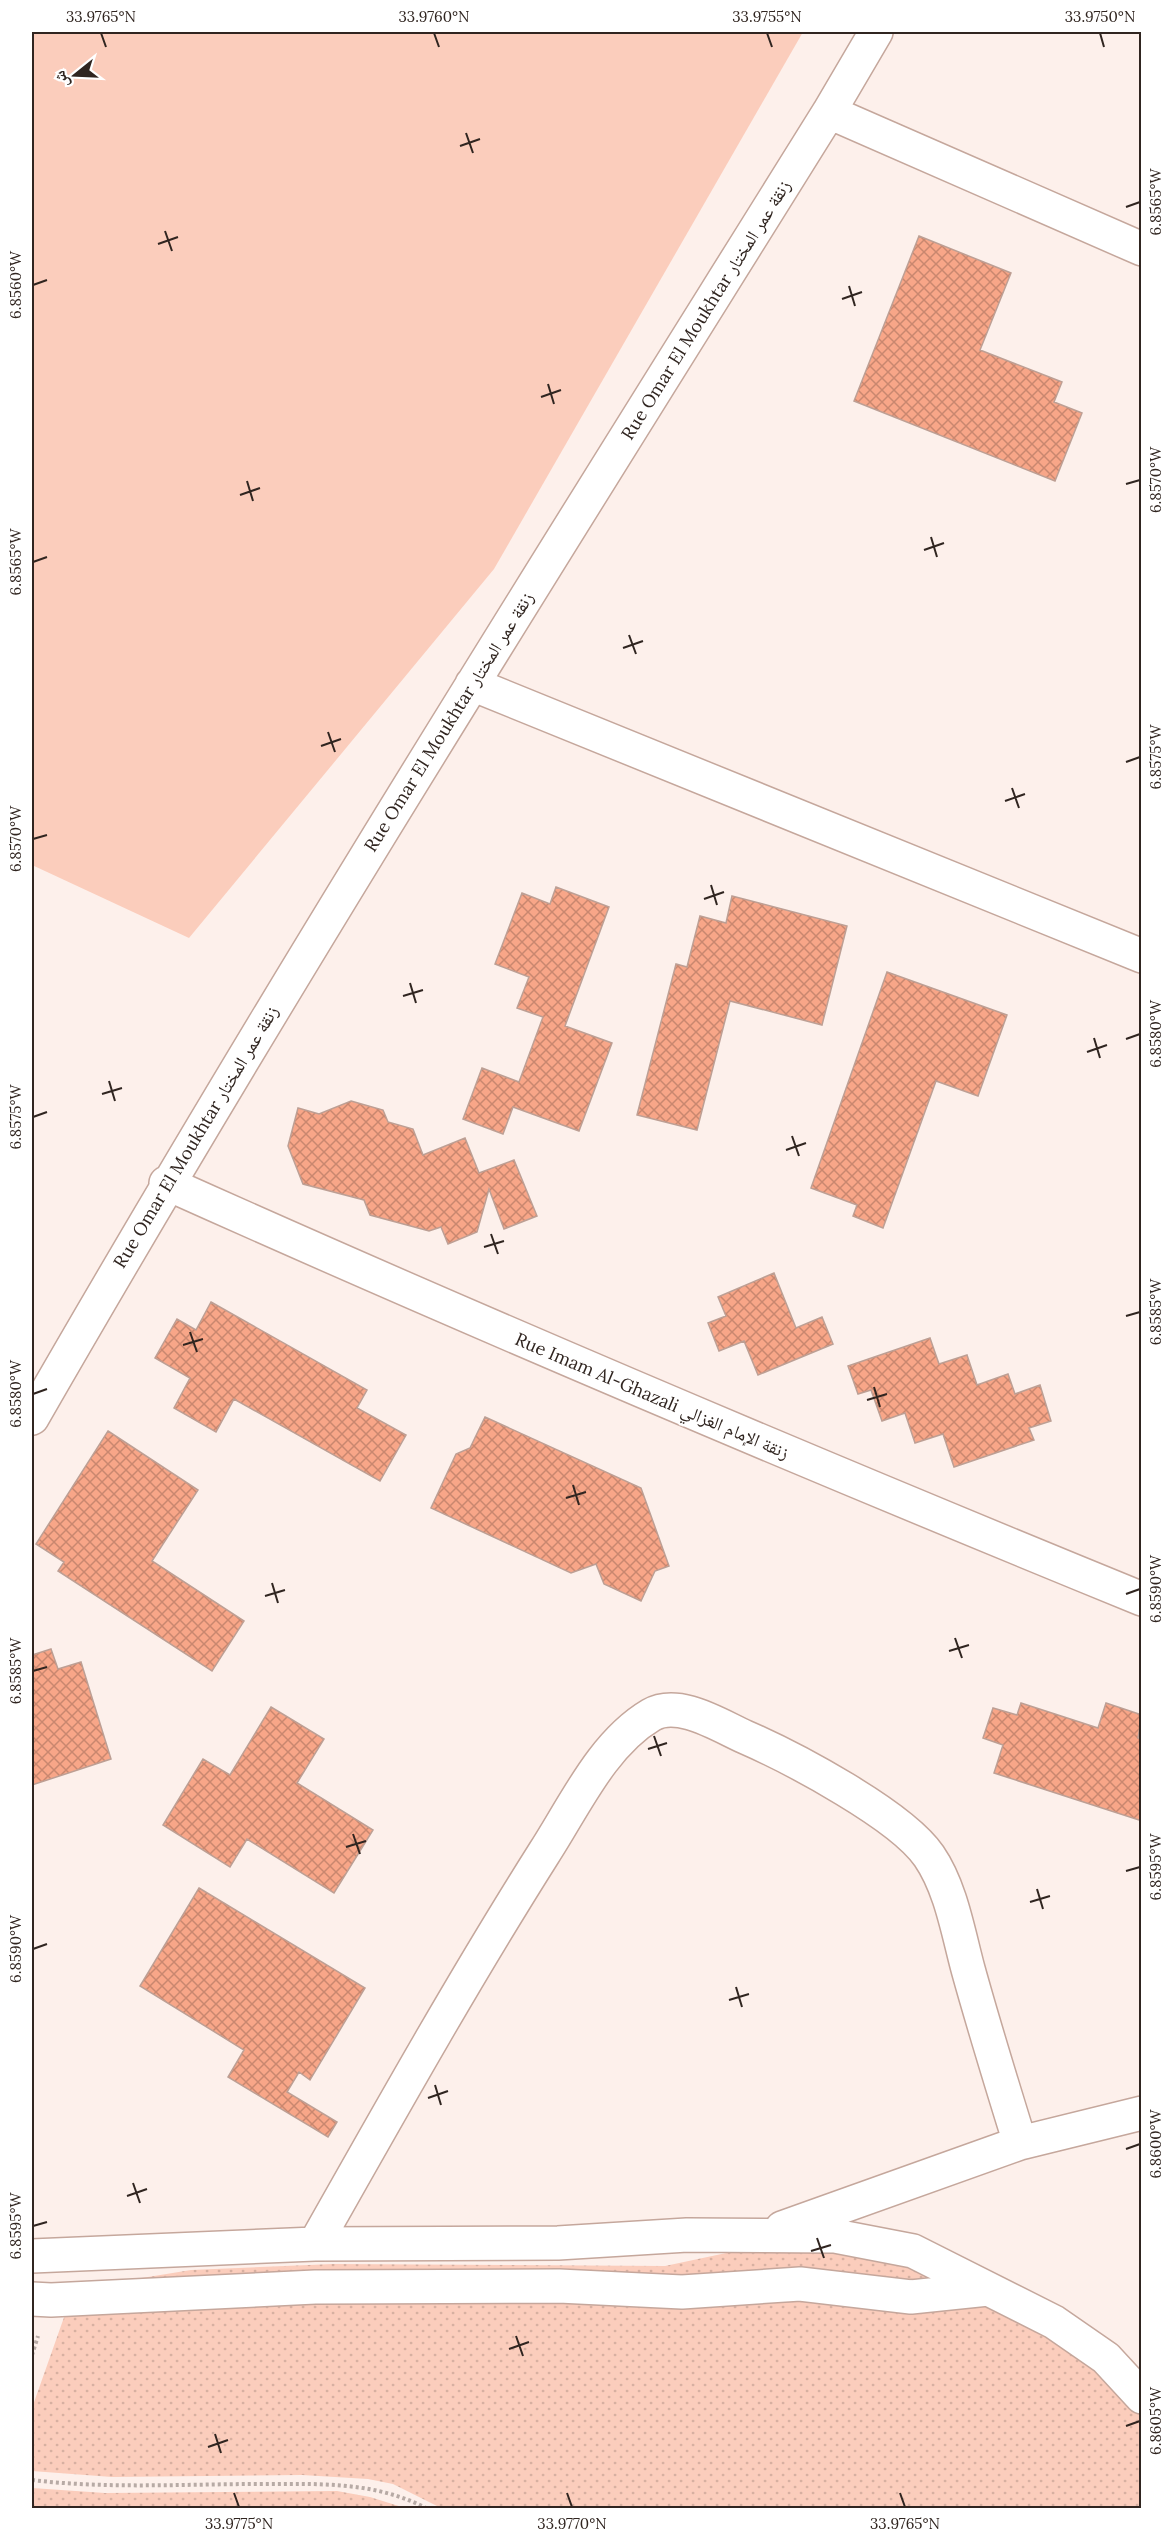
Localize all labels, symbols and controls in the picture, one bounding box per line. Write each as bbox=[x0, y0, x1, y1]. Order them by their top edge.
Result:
text: 33.9765°N bbox=[66, 7, 136, 26]
text: 33.9760°N bbox=[398, 7, 470, 26]
text: 33.9755°N bbox=[732, 7, 802, 26]
text: 33.9750°N bbox=[1065, 7, 1135, 26]
north arrow bbox=[45, 45, 105, 105]
text: ش bbox=[49, 68, 73, 91]
text: 6.8565°W bbox=[1146, 168, 1165, 235]
street label: Rue Omar El Moukhtar زنقة عمر المختار bbox=[616, 176, 795, 444]
text: 6.8560°W bbox=[6, 250, 25, 319]
text: 6.8570°W bbox=[1146, 446, 1165, 513]
text: 6.8565°W bbox=[6, 528, 25, 595]
street label: Rue Omar El Moukhtar زنقة عمر المختار bbox=[359, 588, 538, 856]
text: 6.8575°W bbox=[1146, 723, 1165, 790]
text: 6.8570°W bbox=[6, 805, 25, 872]
text: 6.8580°W bbox=[1146, 999, 1165, 1068]
street label: Rue Omar El Moukhtar زنقة عمر المختار bbox=[108, 1001, 283, 1272]
text: 6.8575°W bbox=[6, 1083, 25, 1150]
text: 6.8585°W bbox=[1146, 1278, 1165, 1345]
street label: Rue Imam Al-Ghazali زنقة الإمام الغزالي bbox=[510, 1327, 793, 1467]
text: 6.8580°W bbox=[6, 1359, 25, 1428]
text: 6.8590°W bbox=[1146, 1554, 1165, 1623]
text: 6.8585°W bbox=[6, 1637, 25, 1704]
text: 6.8595°W bbox=[1146, 1833, 1165, 1900]
text: 6.8590°W bbox=[6, 1914, 25, 1983]
text: 6.8600°W bbox=[1146, 2108, 1165, 2179]
text: 6.8595°W bbox=[6, 2192, 25, 2259]
text: 6.8605°W bbox=[1146, 2386, 1165, 2455]
text: 33.9775°N bbox=[205, 2514, 273, 2533]
text: 33.9770°N bbox=[537, 2514, 607, 2533]
text: 33.9765°N bbox=[870, 2514, 940, 2533]

